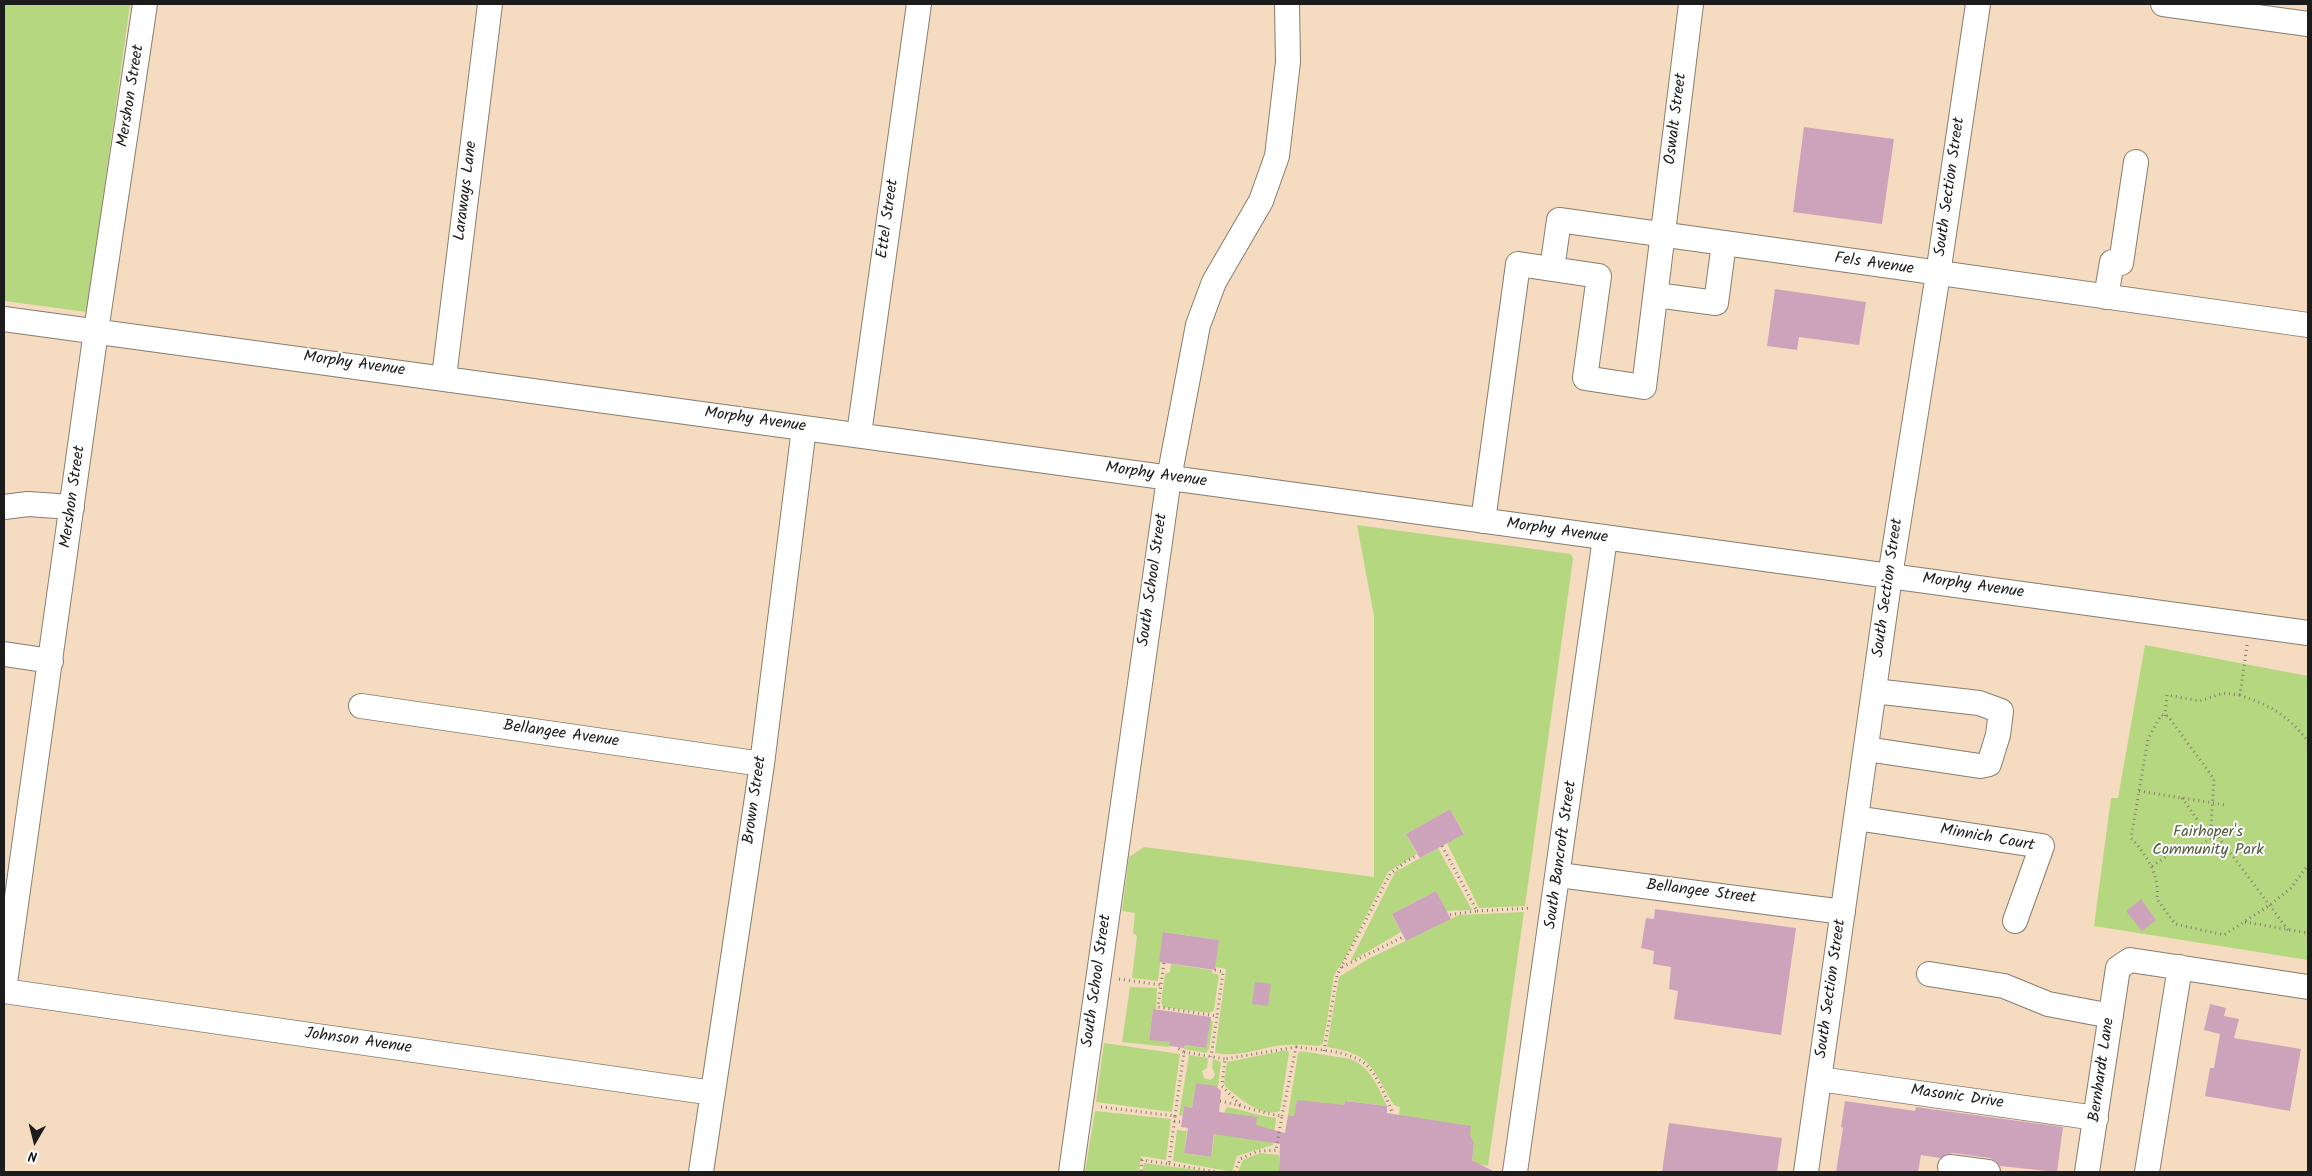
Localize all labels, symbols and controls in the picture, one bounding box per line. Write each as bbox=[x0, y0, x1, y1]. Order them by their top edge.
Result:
street label: Mershon Street bbox=[114, 43, 150, 149]
street label: Oswalt Street bbox=[1662, 72, 1692, 166]
street label: South Section Street bbox=[1932, 116, 1970, 258]
street label: Laraways Lane bbox=[451, 140, 483, 242]
street label: Ettel Street bbox=[874, 178, 904, 260]
street label: Fels Avenue bbox=[1833, 250, 1915, 280]
street label: Morphy Avenue bbox=[302, 348, 406, 382]
street label: Morphy Avenue bbox=[703, 404, 807, 438]
street label: Mershon Street bbox=[57, 445, 91, 549]
street label: Morphy Avenue bbox=[1104, 459, 1208, 493]
street label: South School Street bbox=[1135, 512, 1173, 648]
street label: Morphy Avenue bbox=[1505, 515, 1609, 549]
street label: South Section Street bbox=[1870, 517, 1908, 659]
street label: Morphy Avenue bbox=[1921, 570, 2025, 604]
street label: Bellangee Avenue bbox=[502, 717, 620, 753]
street label: Brown Street bbox=[740, 755, 772, 845]
street label: South Bancroft Street bbox=[1542, 780, 1582, 930]
street label: Minnich Court bbox=[1938, 821, 2036, 857]
park label: Fairhoper's Community Park bbox=[2152, 823, 2264, 861]
street label: Bellangee Street bbox=[1645, 877, 1757, 909]
street label: South School Street bbox=[1079, 913, 1117, 1049]
street label: South Section Street bbox=[1813, 918, 1851, 1060]
street label: Bernhardt Lane bbox=[2086, 1017, 2120, 1123]
street label: Johnson Avenue bbox=[303, 1025, 413, 1059]
street label: Masonic Drive bbox=[1909, 1082, 2005, 1114]
north arrow bbox=[10, 1116, 60, 1166]
text: N bbox=[27, 1144, 39, 1167]

